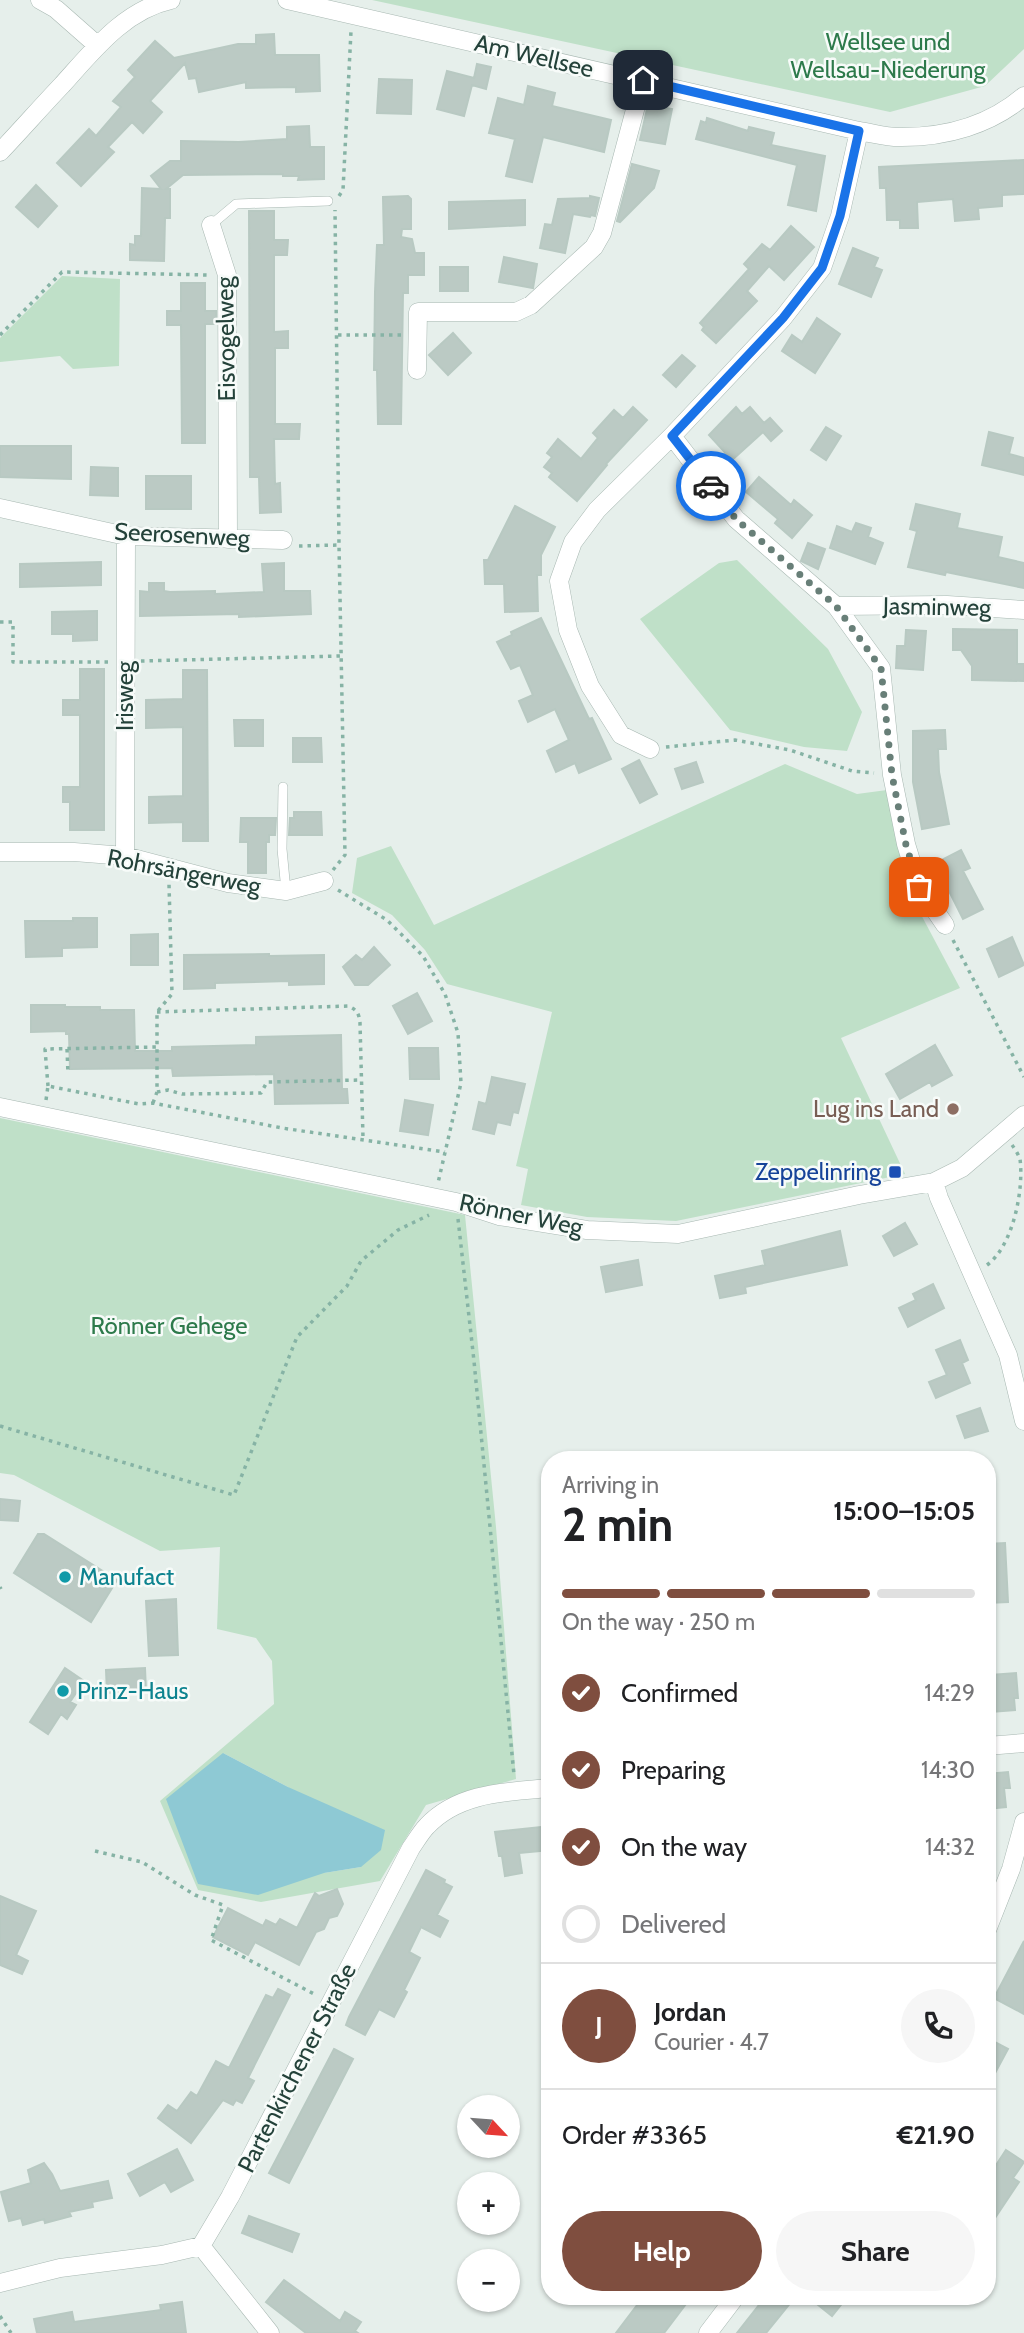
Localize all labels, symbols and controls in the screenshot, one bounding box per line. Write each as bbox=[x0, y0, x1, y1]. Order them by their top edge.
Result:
park label: Wellsee und Wellsau-Niederung bbox=[791, 27, 986, 84]
street label: Am Wellsee bbox=[472, 28, 596, 83]
pin bbox=[613, 50, 673, 110]
icon: home bbox=[624, 61, 662, 99]
street label: Eisvogelweg bbox=[210, 275, 241, 402]
courier bbox=[676, 451, 746, 521]
icon: car bbox=[692, 467, 730, 505]
street label: Seerosenweg bbox=[113, 516, 252, 553]
street label: Jasminweg bbox=[882, 591, 992, 622]
street label: Irisweg bbox=[110, 660, 139, 731]
street label: Rohrsängerweg bbox=[105, 842, 264, 901]
pin bbox=[889, 857, 949, 917]
icon: bag bbox=[900, 868, 938, 906]
place label: Lug ins Land bbox=[813, 1094, 939, 1123]
marker: Lug ins Land bbox=[945, 1101, 961, 1117]
place label: Zeppelinring bbox=[755, 1157, 882, 1186]
marker: Zeppelinring bbox=[887, 1164, 903, 1180]
street label: Rönner Weg bbox=[457, 1187, 586, 1242]
park label: Rönner Gehege bbox=[90, 1311, 248, 1340]
text: Arriving in bbox=[562, 1471, 659, 1499]
text: 15:00–15:05 bbox=[833, 1495, 975, 1527]
text: 2 min bbox=[562, 1497, 673, 1553]
place label: Manufact bbox=[79, 1562, 174, 1591]
marker: Manufact bbox=[57, 1569, 73, 1585]
text: On the way · 250 m bbox=[562, 1608, 755, 1636]
icon: check bbox=[562, 1674, 600, 1712]
place label: Prinz-Haus bbox=[77, 1676, 189, 1705]
text: Confirmed bbox=[621, 1677, 738, 1709]
text: 14:29 bbox=[924, 1679, 975, 1707]
marker: Prinz-Haus bbox=[55, 1683, 71, 1699]
icon: check bbox=[562, 1751, 600, 1789]
text: Preparing bbox=[621, 1754, 725, 1786]
text: 14:30 bbox=[921, 1756, 975, 1784]
icon: check bbox=[562, 1828, 600, 1866]
text: On the way bbox=[621, 1831, 747, 1863]
text: 14:32 bbox=[925, 1833, 975, 1861]
text: Delivered bbox=[621, 1908, 726, 1940]
street label: Partenkirchener Straße bbox=[231, 1958, 362, 2177]
button: phone bbox=[901, 1989, 975, 2063]
text: Jordan bbox=[654, 1996, 726, 2028]
text: J bbox=[595, 2010, 603, 2042]
text: Courier · 4.7 bbox=[654, 2028, 769, 2056]
north arrow bbox=[457, 2095, 520, 2158]
map controls bbox=[457, 2095, 520, 2312]
text: Order #3365 bbox=[562, 2119, 707, 2151]
text: €21.90 bbox=[897, 2119, 975, 2151]
button: + bbox=[457, 2172, 520, 2235]
button: Help bbox=[562, 2211, 762, 2291]
button: Share bbox=[776, 2211, 975, 2291]
button: − bbox=[457, 2249, 520, 2312]

